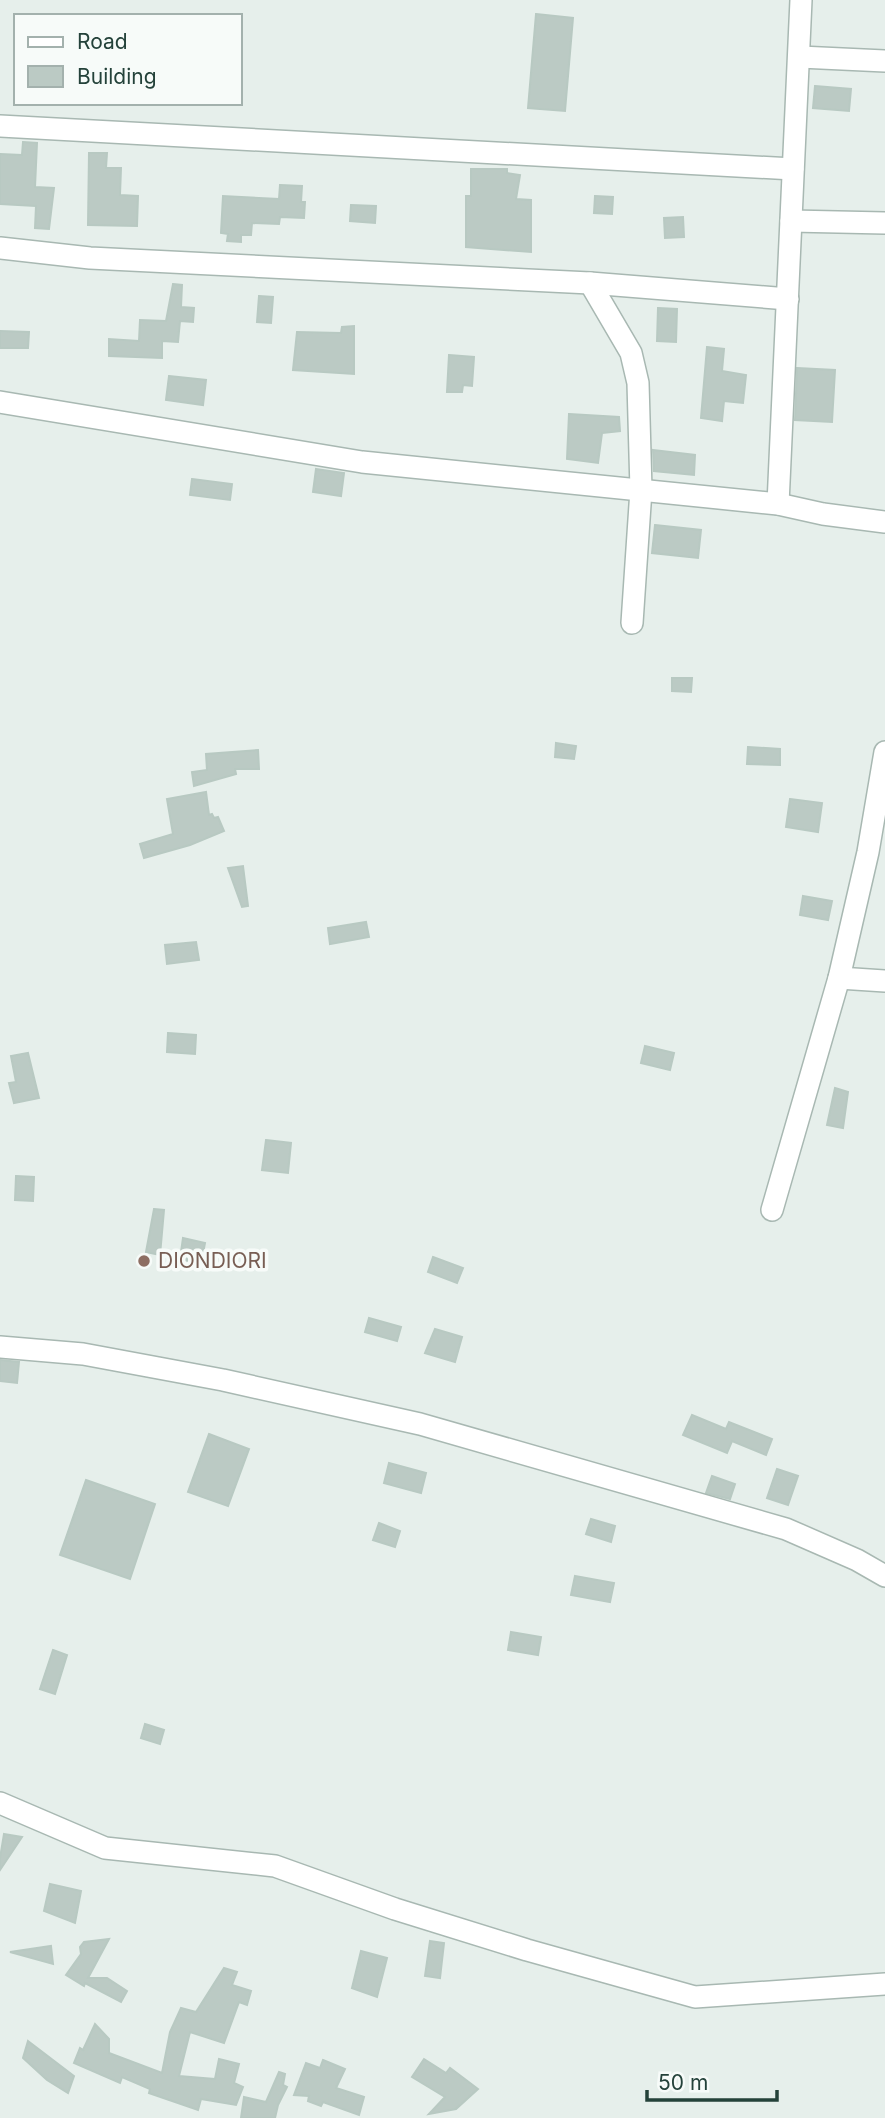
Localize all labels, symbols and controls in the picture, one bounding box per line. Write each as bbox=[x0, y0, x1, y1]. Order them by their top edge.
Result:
legend bbox=[14, 14, 242, 105]
text: Road bbox=[77, 29, 128, 54]
text: Building bbox=[77, 64, 157, 89]
place label: DIONDIORI bbox=[158, 1248, 267, 1273]
marker: DIONDIORI bbox=[136, 1253, 152, 1269]
scale bar bbox=[647, 2058, 776, 2102]
text: 50 m bbox=[658, 2070, 708, 2095]

